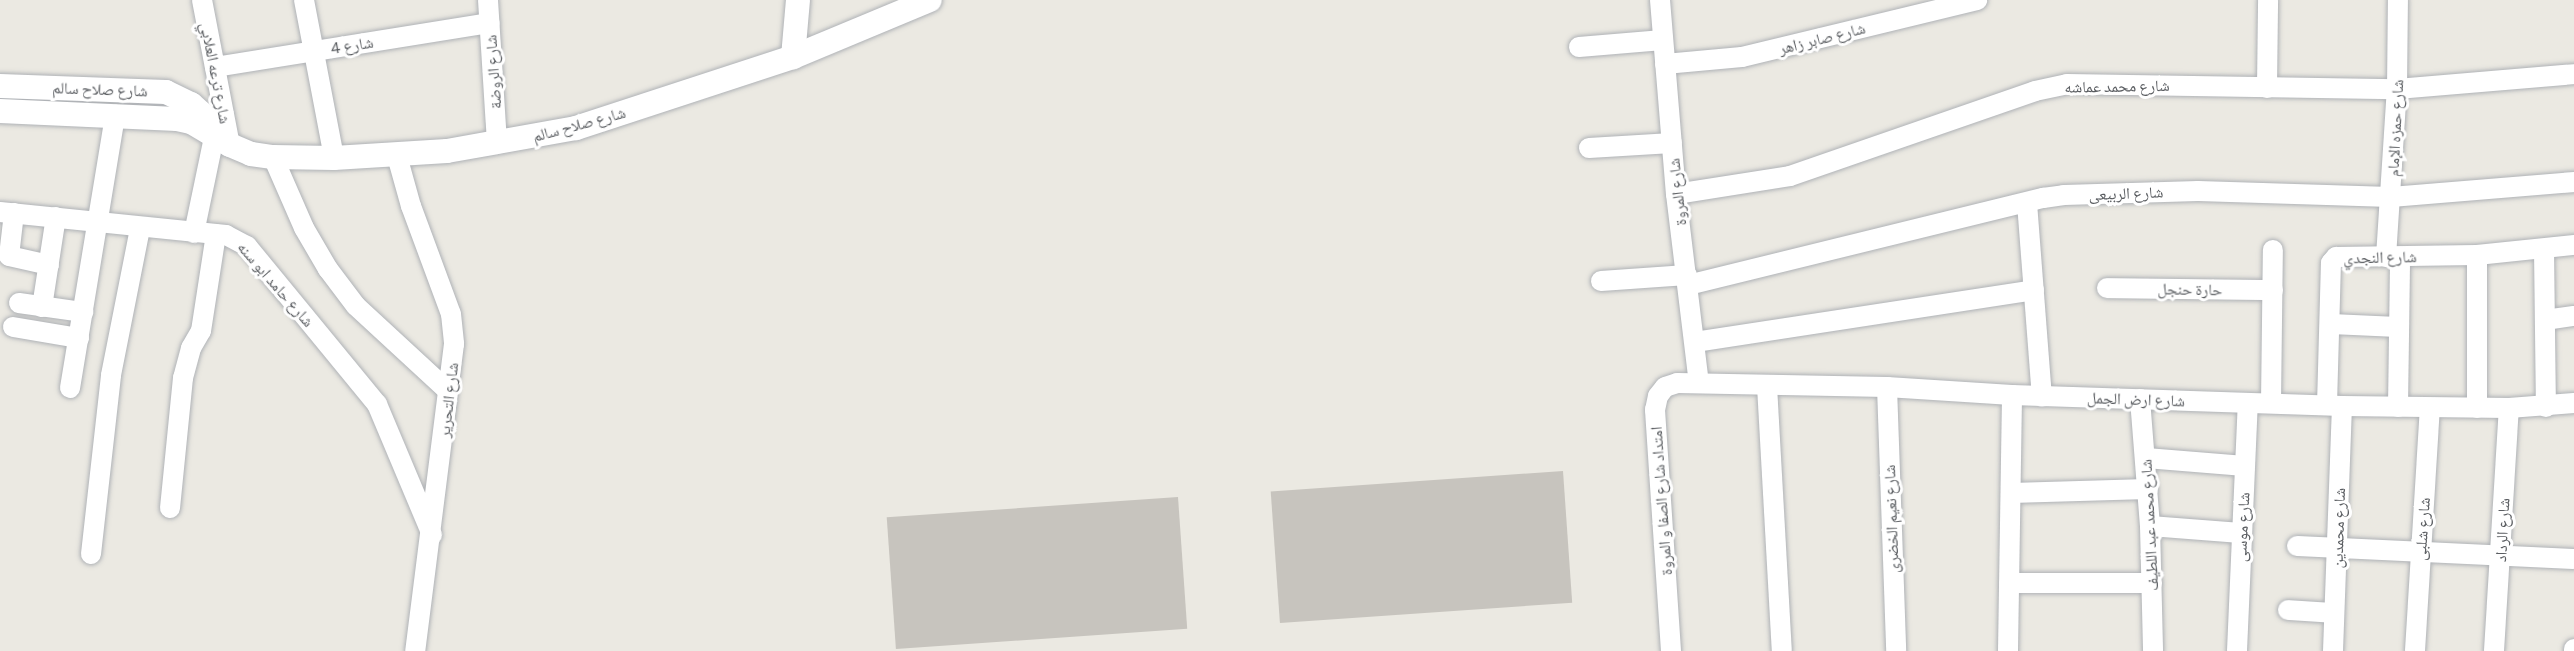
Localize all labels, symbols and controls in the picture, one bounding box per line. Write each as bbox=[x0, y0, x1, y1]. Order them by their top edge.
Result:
street label: شارع صابر زاهر bbox=[1777, 18, 1867, 58]
street label: شارع ترعه العلابي bbox=[197, 21, 235, 125]
street label: شارع 4 bbox=[329, 32, 375, 58]
street label: شارع الروضة bbox=[481, 34, 505, 110]
street label: شارع محمد عماشه bbox=[2064, 75, 2170, 97]
street label: شارع صلاح سالم bbox=[52, 78, 148, 100]
street label: شارع حمزه الإمام bbox=[2383, 79, 2407, 177]
street label: شارع صلاح سالم bbox=[530, 102, 628, 146]
street label: شارع المروة bbox=[1664, 157, 1690, 227]
street label: شارع الربيعى bbox=[2088, 182, 2164, 204]
street label: شارع حامد ابو سنه bbox=[234, 237, 318, 331]
street label: شارع النجدي bbox=[2343, 247, 2417, 267]
street label: حارة حنجل bbox=[2157, 279, 2223, 299]
street label: شارع التحرير bbox=[434, 361, 462, 439]
street label: شارع ارض الجمل bbox=[2087, 388, 2185, 410]
street label: امتداد شارع الصفا و المروة bbox=[1646, 426, 1676, 576]
street label: شارع محمد عبد اللطيف bbox=[2136, 459, 2162, 591]
street label: شارع نعيم الخضرى bbox=[1880, 464, 1902, 574]
street label: شارع محمدين bbox=[2327, 487, 2349, 569]
street label: شارع موسى bbox=[2231, 492, 2253, 562]
street label: شارع شلبى bbox=[2410, 497, 2434, 561]
street label: شارع الرداد bbox=[2491, 497, 2513, 563]

